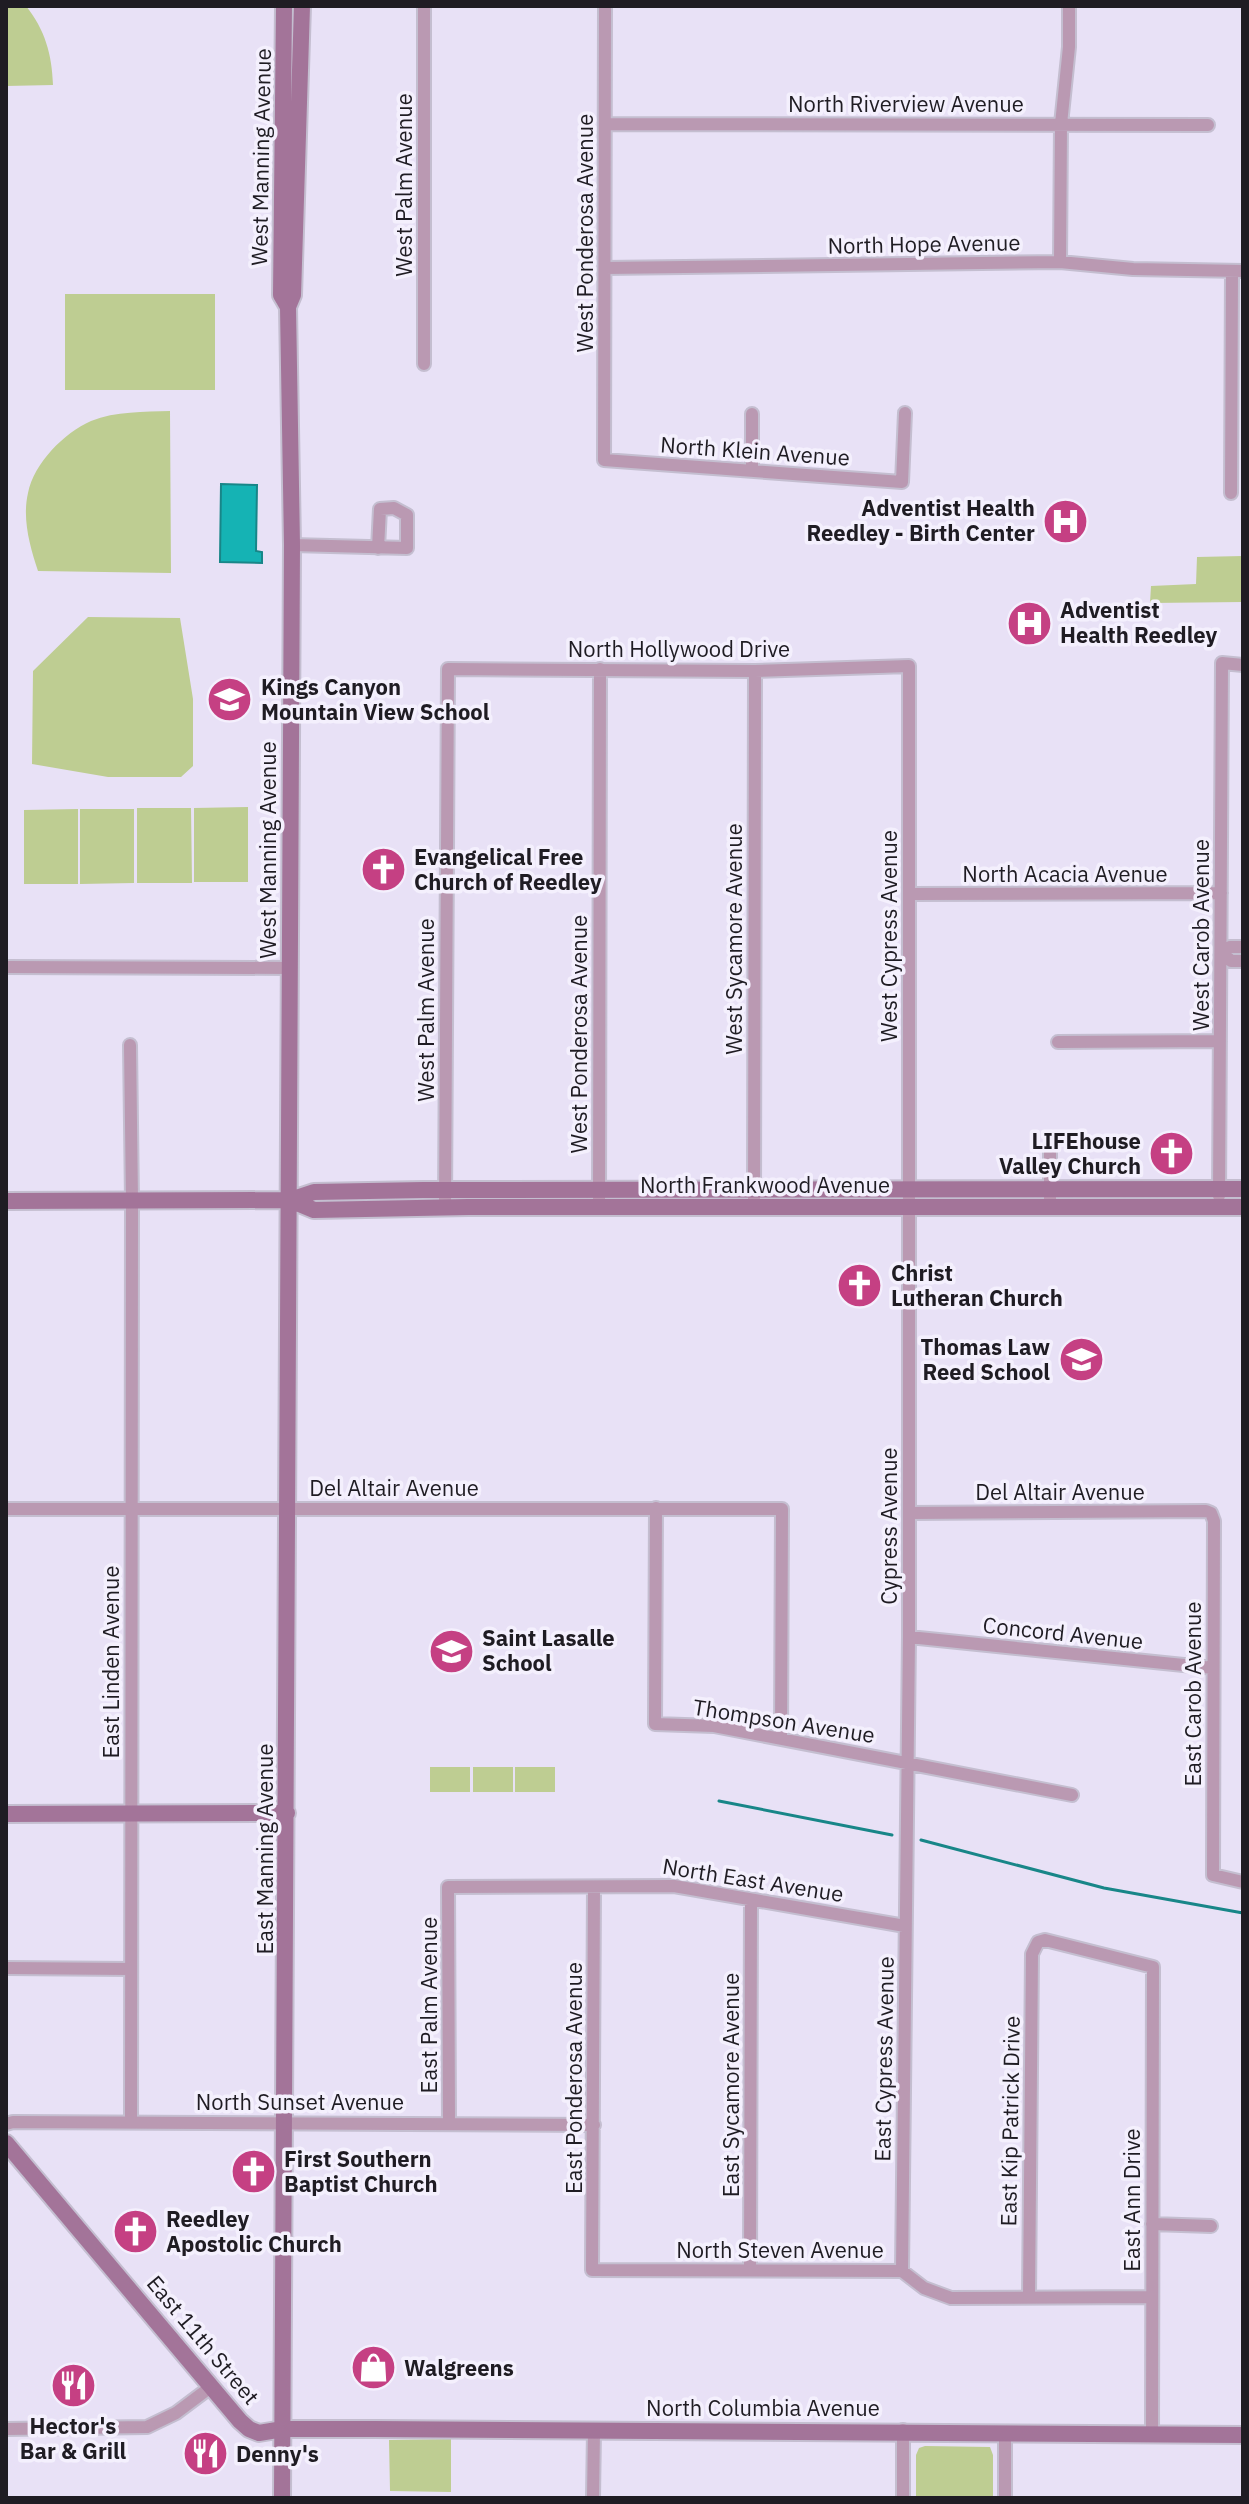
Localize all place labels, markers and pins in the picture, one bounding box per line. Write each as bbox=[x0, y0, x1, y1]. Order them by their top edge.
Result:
place label: Adventist Health Reedley - Birth Center bbox=[806, 493, 1035, 547]
hospital icon: Adventist Health Reedley - Birth Center bbox=[1042, 497, 1090, 545]
place label: Adventist Health Reedley bbox=[1060, 595, 1218, 649]
hospital icon: Adventist Health Reedley bbox=[1005, 599, 1053, 647]
place label: Kings Canyon Mountain View School bbox=[261, 672, 490, 726]
school or university icon: Kings Canyon Mountain View School bbox=[206, 676, 254, 724]
place label: Evangelical Free Church of Reedley bbox=[414, 842, 602, 896]
church icon: Evangelical Free Church of Reedley bbox=[359, 846, 407, 894]
place label: LIFEhouse Valley Church bbox=[999, 1126, 1141, 1180]
church icon: LIFEhouse Valley Church bbox=[1148, 1130, 1196, 1178]
place label: Christ Lutheran Church bbox=[891, 1258, 1063, 1312]
church icon: Christ Lutheran Church bbox=[836, 1262, 884, 1310]
place label: Thomas Law Reed School bbox=[921, 1332, 1050, 1386]
school or university icon: Thomas Law Reed School bbox=[1057, 1336, 1105, 1384]
place label: Saint Lasalle School bbox=[482, 1623, 615, 1677]
school or university icon: Saint Lasalle School bbox=[427, 1627, 475, 1675]
place label: First Southern Baptist Church bbox=[284, 2144, 438, 2198]
church icon: First Southern Baptist Church bbox=[229, 2148, 277, 2196]
place label: Reedley Apostolic Church bbox=[166, 2204, 342, 2258]
church icon: Reedley Apostolic Church bbox=[111, 2208, 159, 2256]
shop icon: Walgreens bbox=[349, 2344, 397, 2392]
place label: Walgreens bbox=[404, 2353, 514, 2382]
restaurant icon: Hector's Bar & Grill bbox=[49, 2361, 97, 2409]
place label: Hector's Bar & Grill bbox=[20, 2411, 127, 2465]
restaurant icon: Denny's bbox=[181, 2430, 229, 2478]
place label: Denny's bbox=[236, 2439, 319, 2468]

